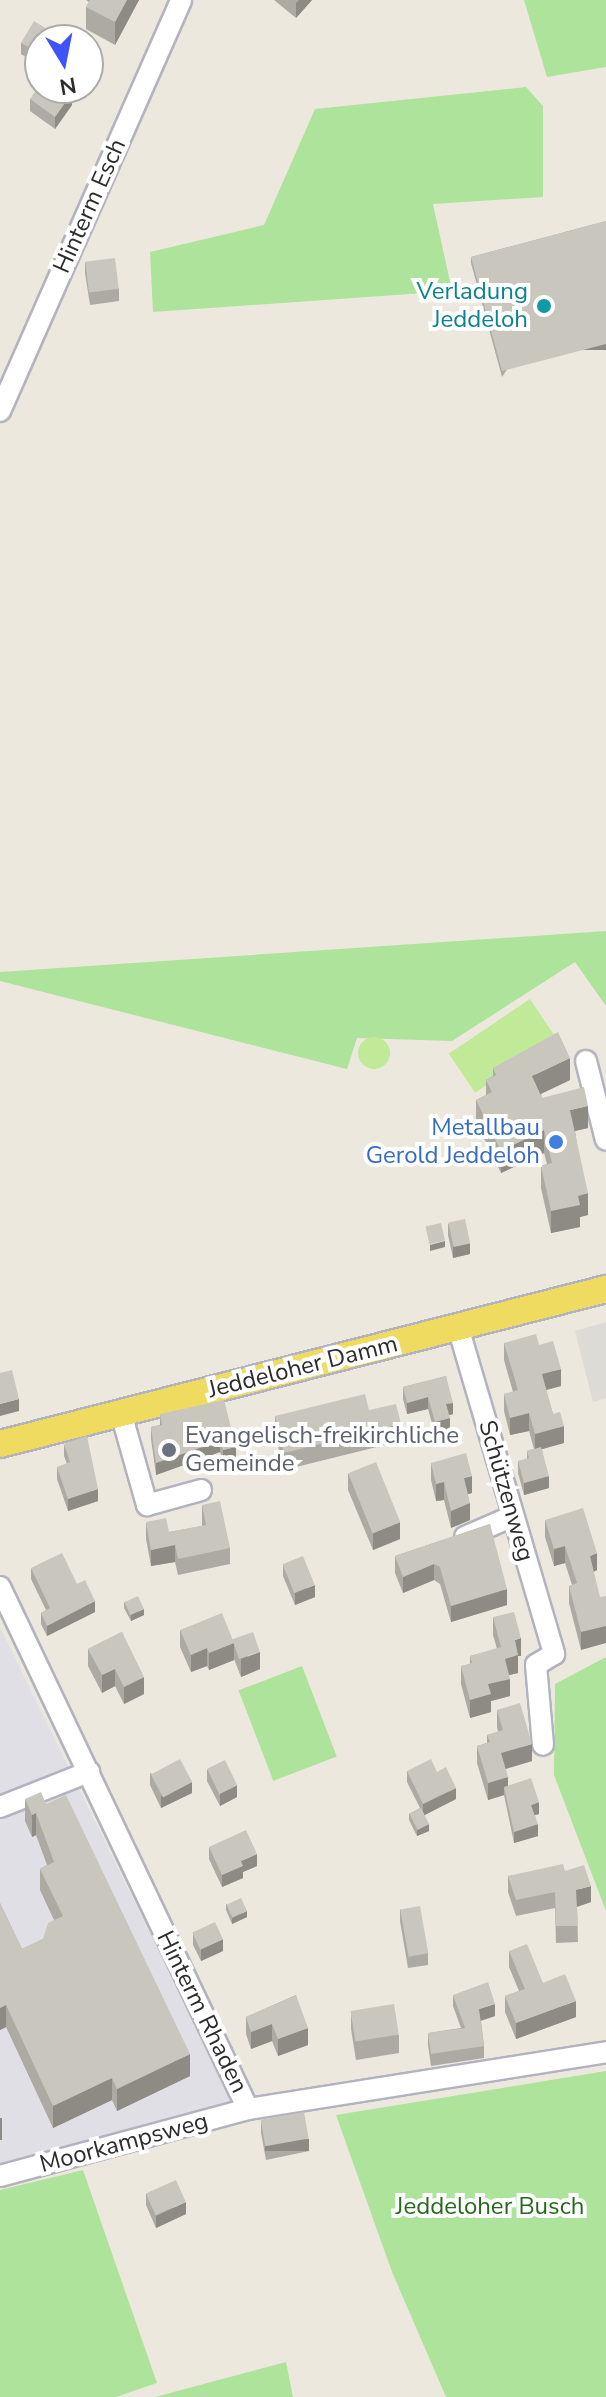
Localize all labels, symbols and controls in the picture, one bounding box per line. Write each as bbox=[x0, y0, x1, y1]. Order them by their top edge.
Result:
north arrow bbox=[24, 24, 104, 104]
text: N bbox=[57, 69, 79, 102]
street label: Hinterm Esch bbox=[48, 134, 132, 278]
place label: Verladung Jeddeloh bbox=[417, 278, 528, 334]
marker: Verladung Jeddeloh bbox=[535, 297, 553, 315]
place label: Metallbau Gerold Jeddeloh bbox=[366, 1114, 540, 1170]
marker: Metallbau Gerold Jeddeloh bbox=[547, 1133, 565, 1151]
street label: Jeddeloher Damm bbox=[205, 1330, 401, 1404]
street label: Schützenweg bbox=[472, 1417, 540, 1565]
place label: Evangelisch-freikirchliche Gemeinde bbox=[185, 1422, 459, 1478]
marker: Evangelisch-freikirchliche Gemeinde bbox=[160, 1441, 178, 1459]
street label: Hinterm Rhaden bbox=[150, 1926, 254, 2098]
street label: Moorkampsweg bbox=[37, 2107, 211, 2179]
park label: Jeddeloher Busch bbox=[396, 2193, 584, 2221]

